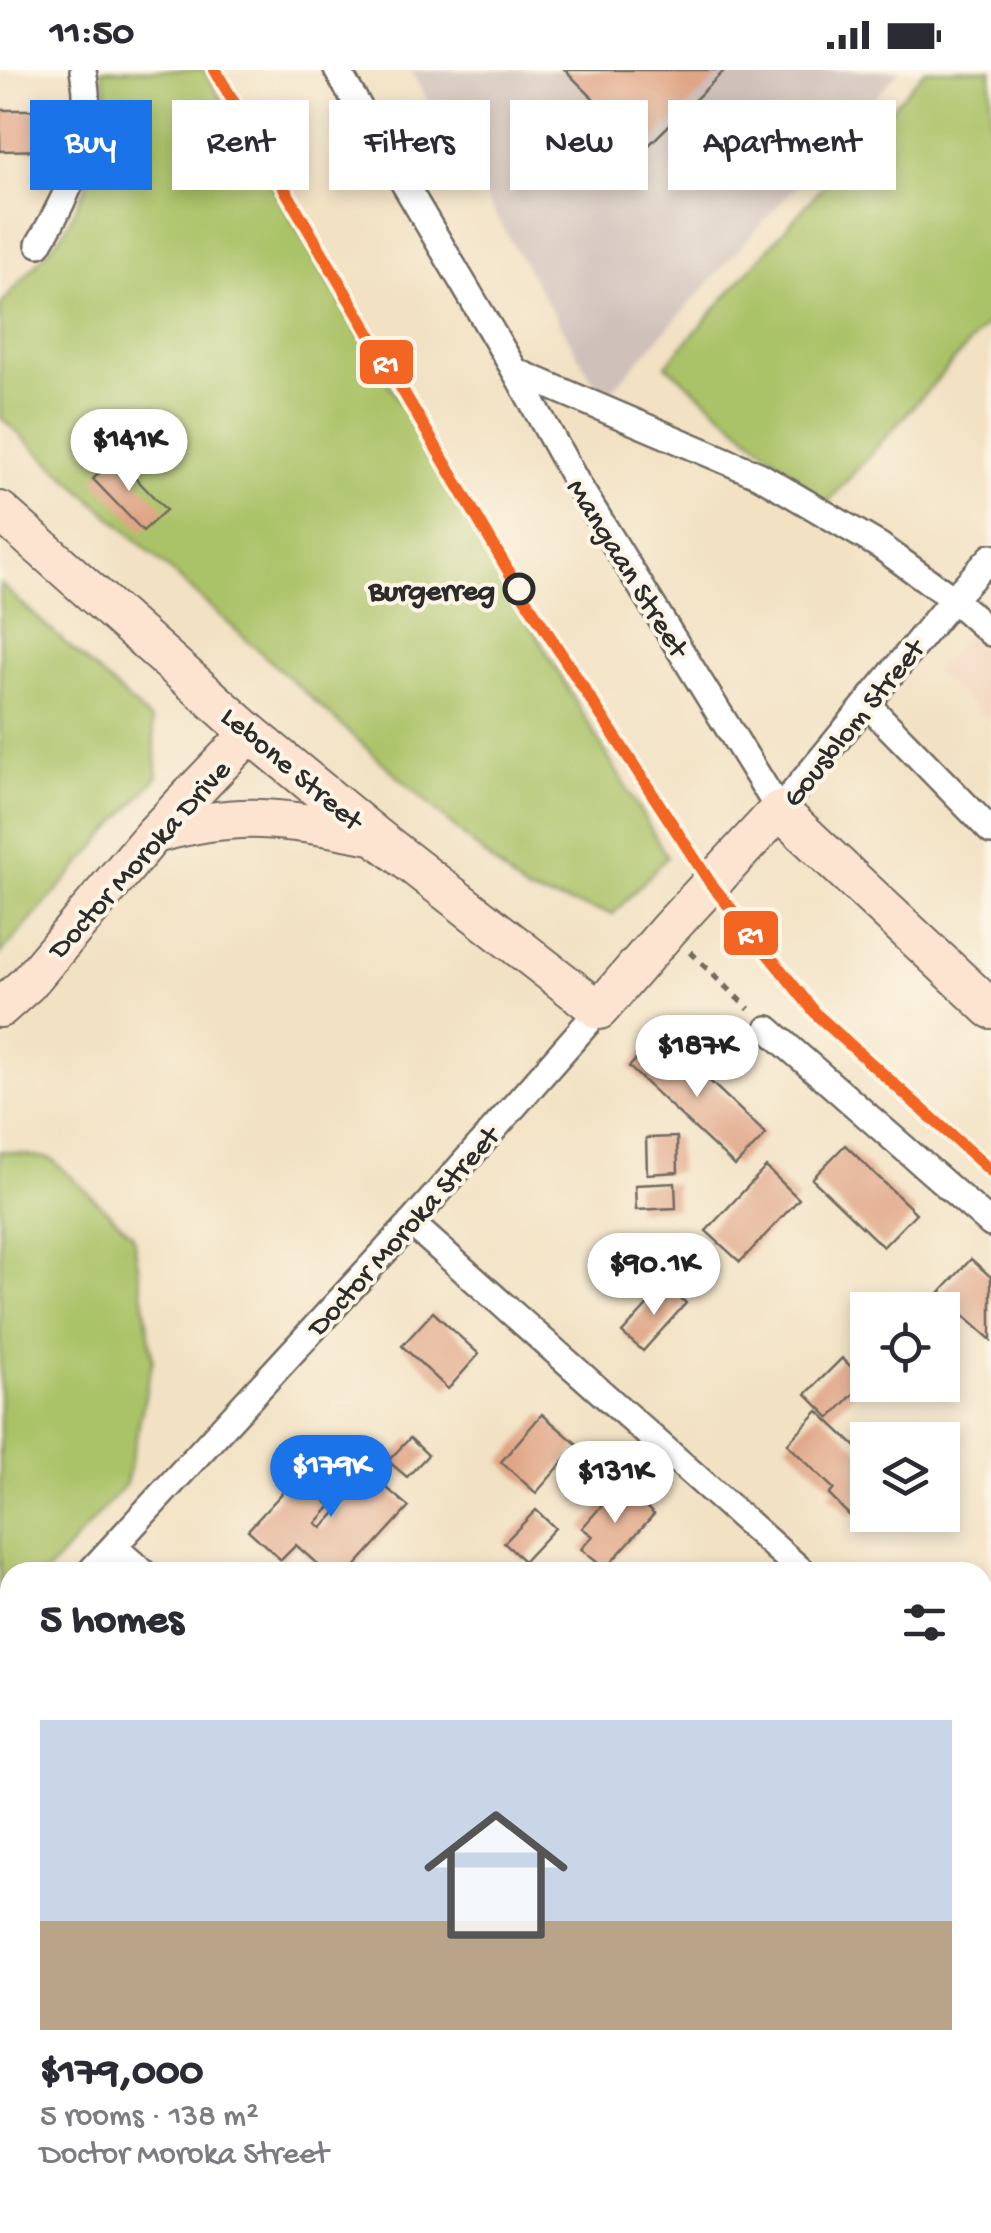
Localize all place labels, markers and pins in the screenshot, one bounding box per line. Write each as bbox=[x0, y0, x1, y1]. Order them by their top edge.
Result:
pin: $141K bbox=[59, 409, 199, 494]
marker: Burgerreg bbox=[504, 574, 534, 604]
place label: Burgerreg bbox=[368, 576, 495, 611]
pin: $187K bbox=[627, 1015, 767, 1100]
pin: $90.1K bbox=[573, 1233, 735, 1318]
pin: $179K bbox=[261, 1435, 401, 1520]
pin: $131K bbox=[545, 1441, 685, 1526]

